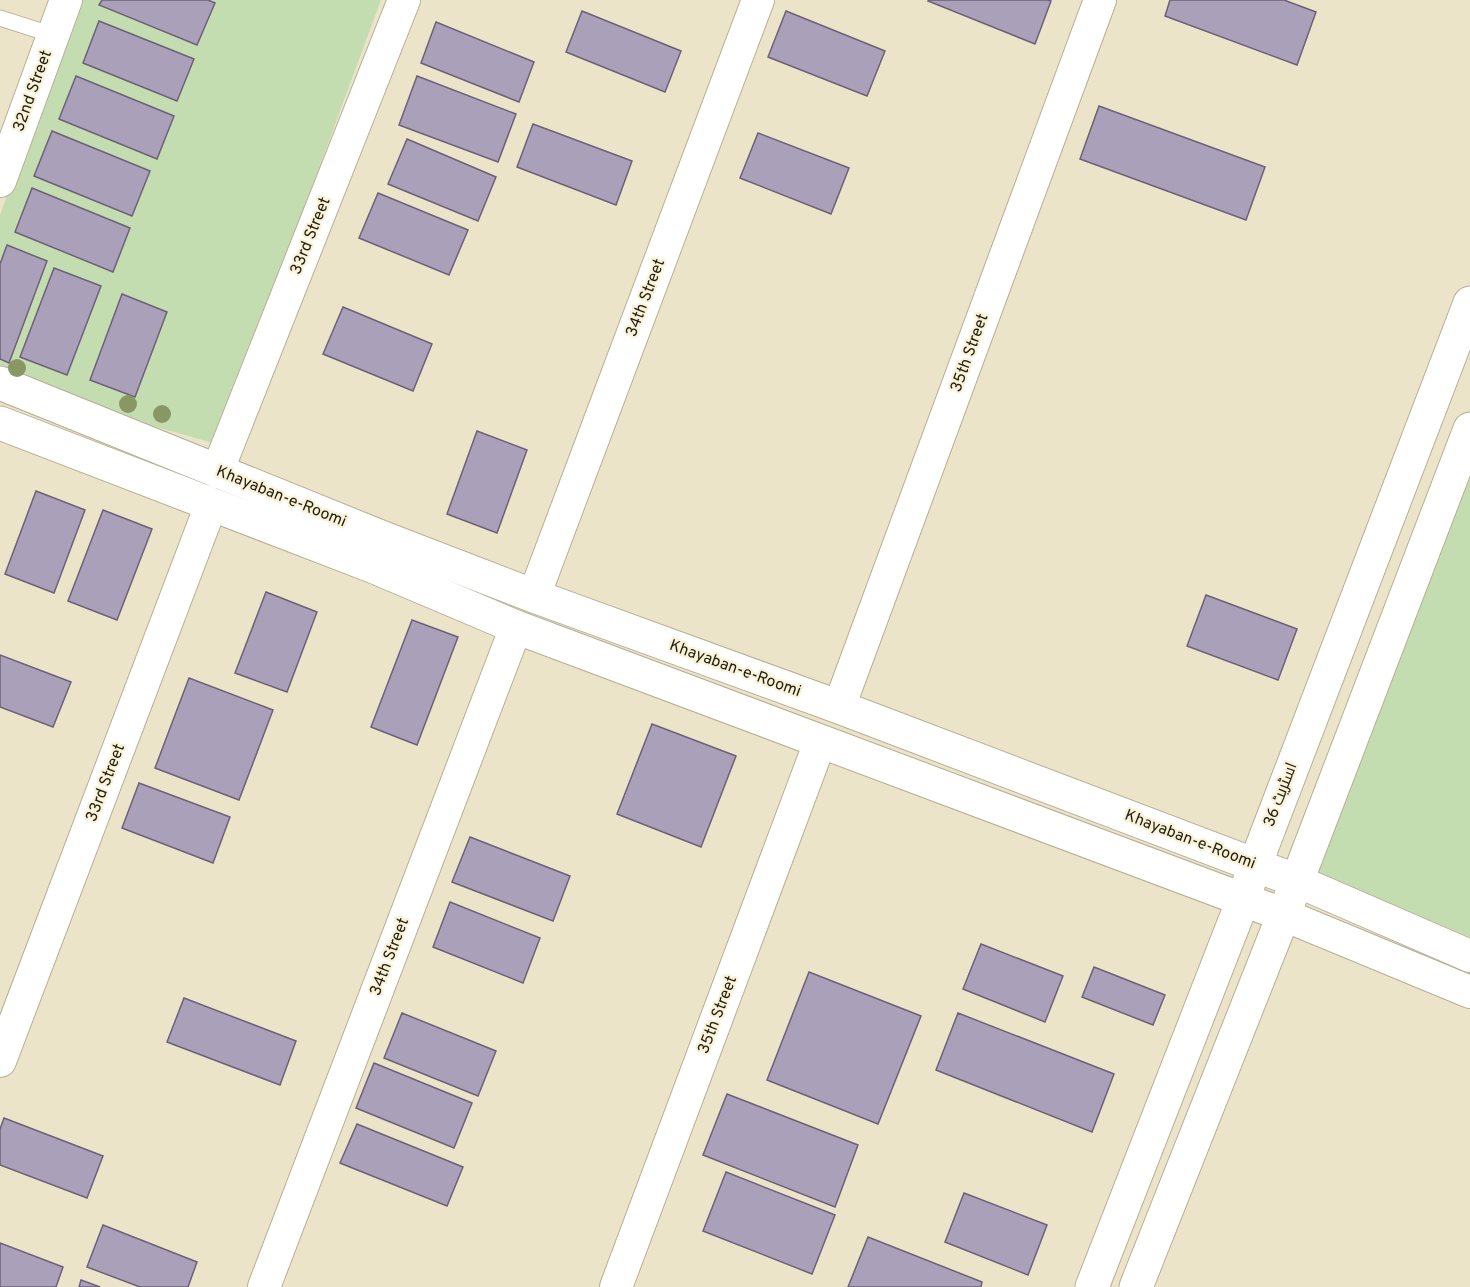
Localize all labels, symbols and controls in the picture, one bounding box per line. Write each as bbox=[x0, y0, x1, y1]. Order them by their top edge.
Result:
street label: 32nd Street bbox=[9, 48, 57, 134]
street label: 33rd Street bbox=[286, 194, 336, 278]
street label: 34th Street bbox=[622, 256, 670, 340]
street label: 35th Street bbox=[947, 311, 993, 395]
street label: Khayaban-e-Roomi bbox=[213, 462, 349, 532]
street label: Khayaban-e-Roomi bbox=[666, 636, 804, 702]
street label: 33rd Street bbox=[82, 741, 130, 825]
street label: اسٹریٹ 36 bbox=[1260, 760, 1302, 830]
street label: Khayaban-e-Roomi bbox=[1122, 806, 1258, 874]
street label: 34th Street bbox=[366, 915, 414, 999]
street label: 35th Street bbox=[694, 973, 742, 1057]

